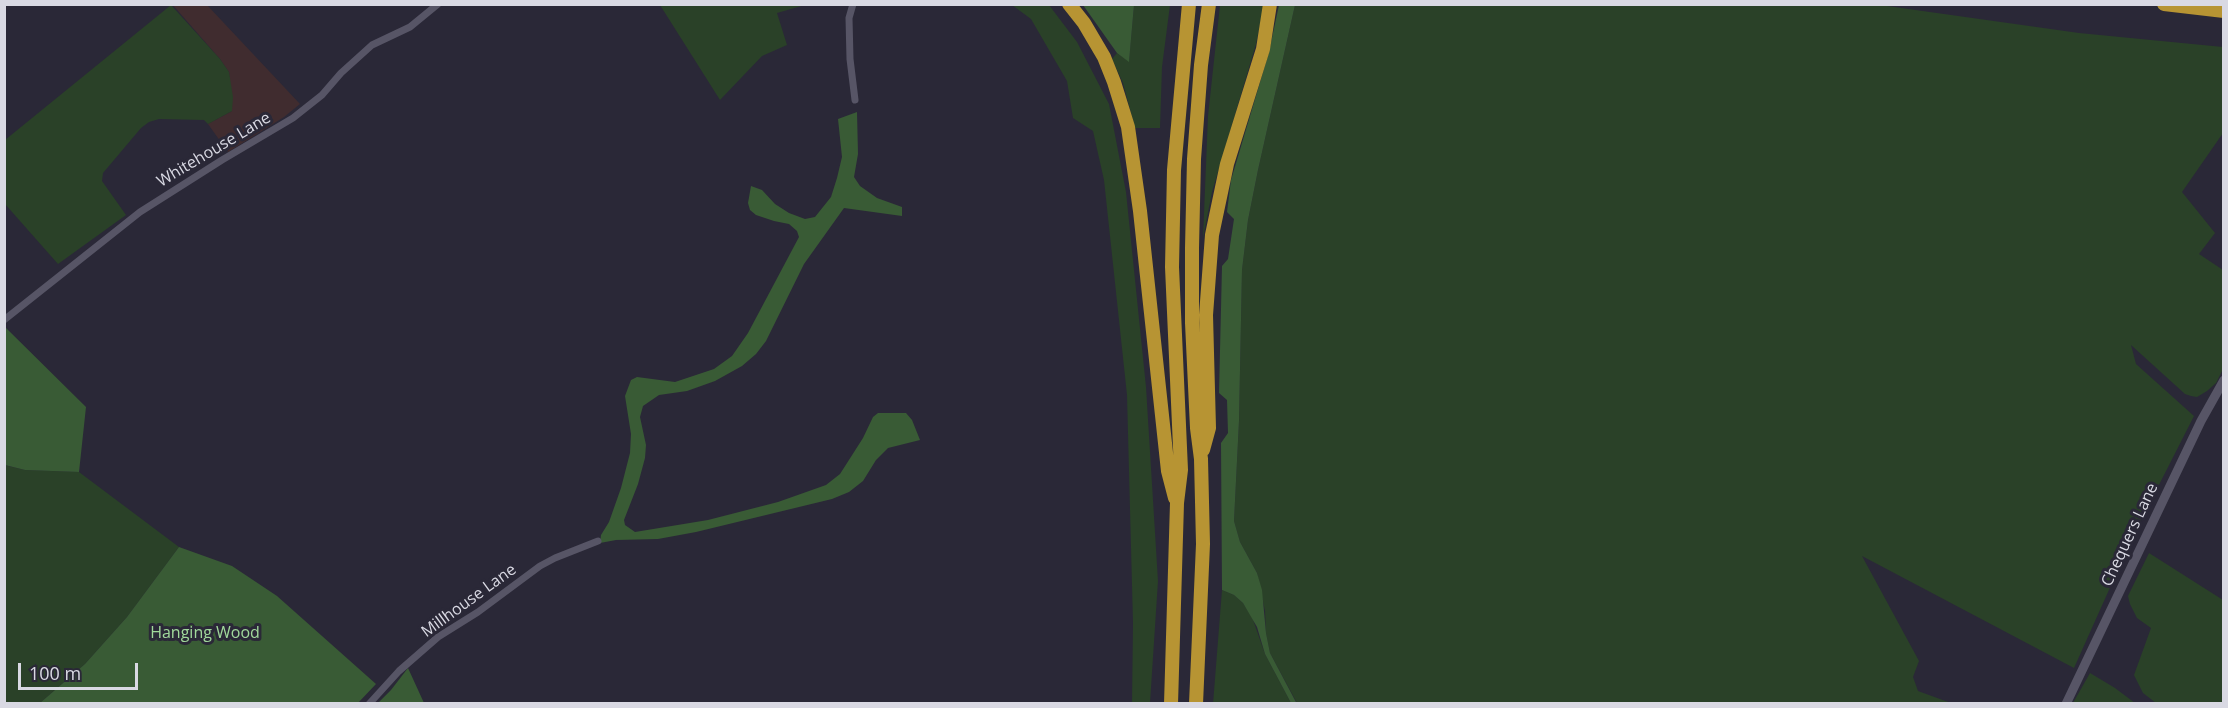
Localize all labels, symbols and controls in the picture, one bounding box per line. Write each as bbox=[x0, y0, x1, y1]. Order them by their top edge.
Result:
street label: Whitehouse Lane bbox=[154, 108, 274, 192]
street label: Chequers Lane bbox=[2098, 480, 2162, 590]
street label: Millhouse Lane bbox=[418, 560, 520, 642]
park label: Hanging Wood bbox=[150, 623, 260, 643]
scale bar bbox=[21, 651, 141, 689]
text: 100 m bbox=[29, 661, 81, 685]

